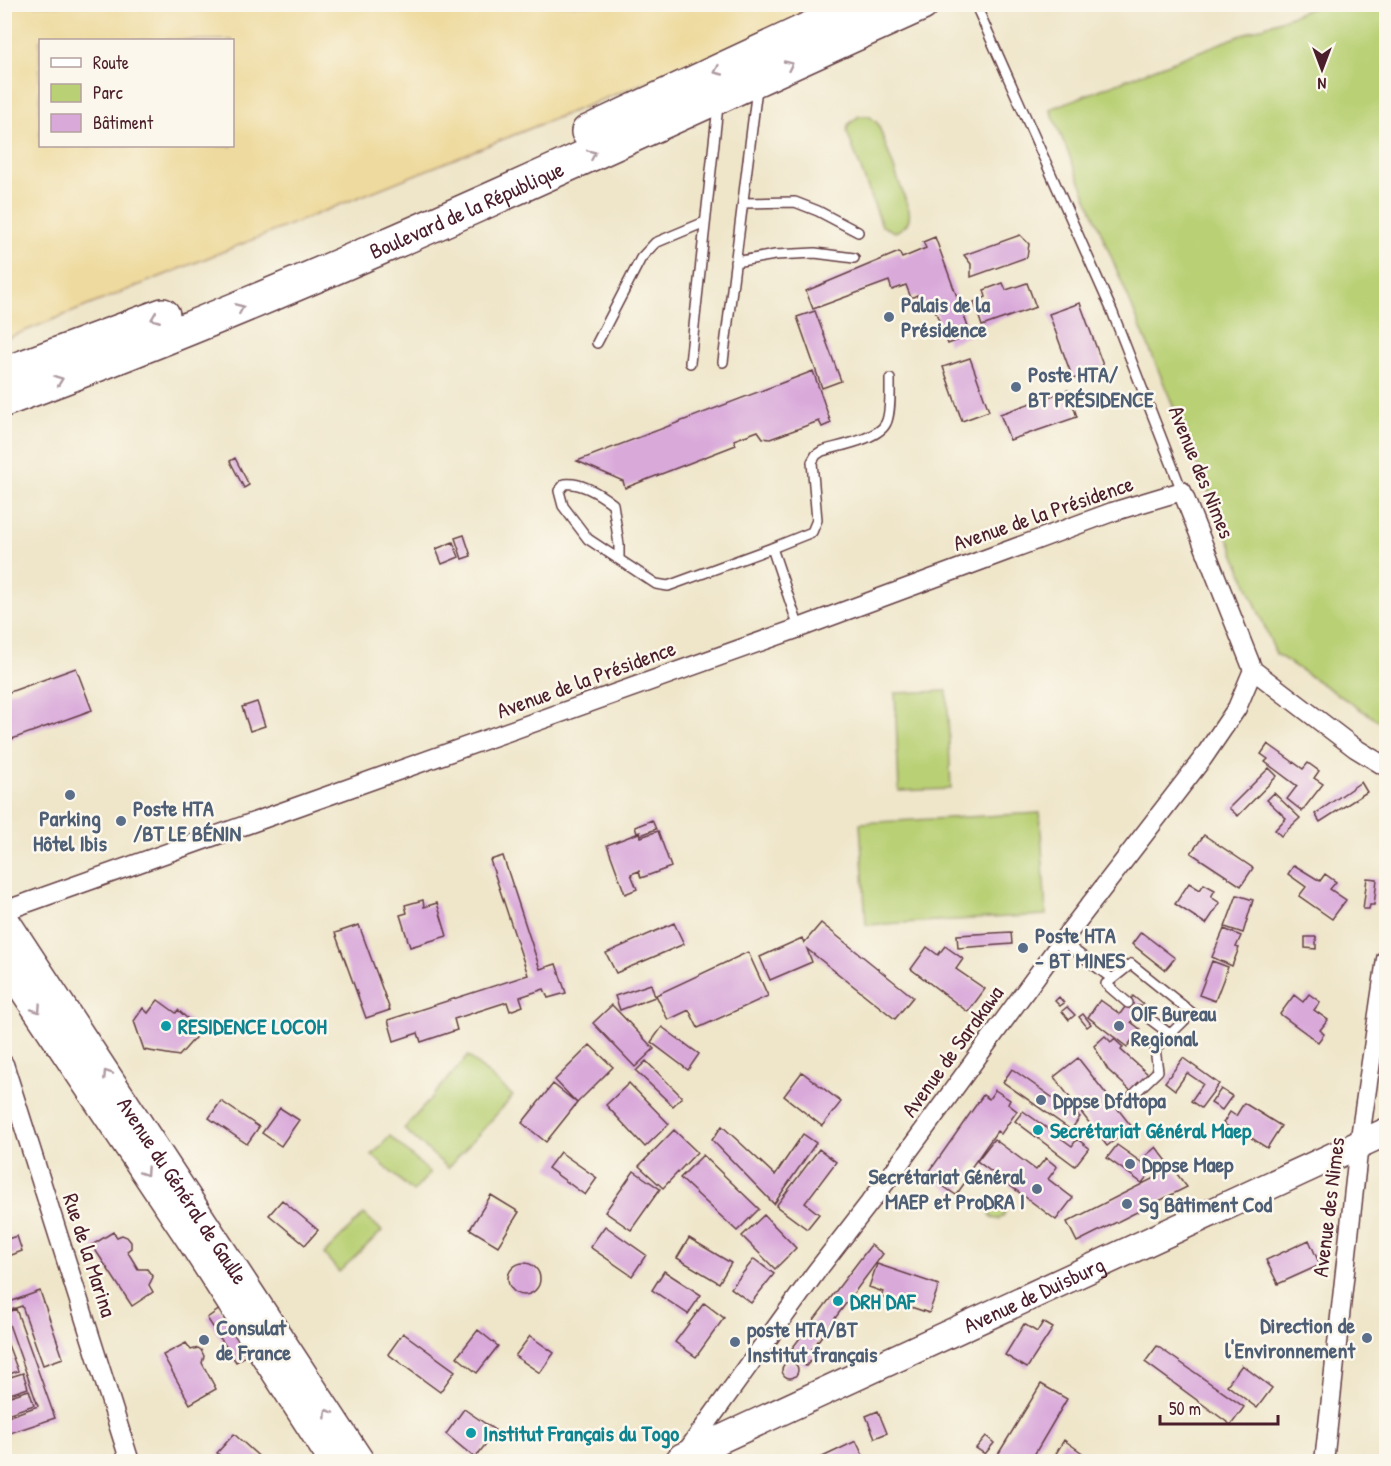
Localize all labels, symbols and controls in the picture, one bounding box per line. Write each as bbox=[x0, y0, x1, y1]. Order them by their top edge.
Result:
legend bbox=[39, 39, 234, 147]
north arrow bbox=[1292, 39, 1352, 99]
text: Route bbox=[93, 50, 129, 75]
one-way arrow bbox=[783, 61, 794, 73]
one-way arrow bbox=[713, 64, 724, 76]
text: N bbox=[1317, 73, 1326, 95]
text: Parc bbox=[93, 80, 123, 105]
text: Bâtiment bbox=[93, 110, 154, 135]
one-way arrow bbox=[586, 149, 597, 161]
street label: Boulevard de la République bbox=[365, 154, 569, 266]
place label: Palais de la Présidence bbox=[901, 289, 990, 344]
one-way arrow bbox=[234, 303, 245, 315]
marker: Palais de la Présidence bbox=[882, 310, 896, 324]
one-way arrow bbox=[150, 311, 161, 323]
place label: Poste HTA/ BT PRÉSIDENCE bbox=[1028, 359, 1154, 414]
one-way arrow bbox=[53, 375, 64, 387]
marker: Poste HTA/ BT PRÉSIDENCE bbox=[1009, 380, 1023, 394]
street label: Avenue des Nimes bbox=[1162, 401, 1242, 543]
street label: Avenue de la Présidence bbox=[949, 468, 1137, 558]
street label: Avenue de la Présidence bbox=[492, 633, 680, 725]
marker: Parking Hôtel Ibis bbox=[63, 788, 77, 802]
place label: Poste HTA /BT LE BÉNIN bbox=[133, 793, 242, 848]
place label: Parking Hôtel Ibis bbox=[33, 803, 108, 858]
marker: Poste HTA /BT LE BÉNIN bbox=[114, 814, 128, 828]
place label: Poste HTA - BT MINES bbox=[1035, 920, 1126, 975]
marker: Poste HTA - BT MINES bbox=[1016, 941, 1030, 955]
street label: Avenue de Sarakawa bbox=[894, 979, 1010, 1123]
place label: OIF Bureau Regional bbox=[1131, 998, 1217, 1054]
one-way arrow bbox=[30, 1003, 41, 1014]
place label: RESIDENCE LOCOH bbox=[178, 1011, 327, 1041]
marker: RESIDENCE LOCOH bbox=[159, 1019, 173, 1033]
marker: OIF Bureau Regional bbox=[1112, 1019, 1126, 1033]
one-way arrow bbox=[104, 1069, 115, 1080]
place label: Dppse Dfdtopa bbox=[1053, 1085, 1166, 1116]
street label: Avenue du Général de Gaulle bbox=[110, 1091, 255, 1290]
marker: Dppse Dfdtopa bbox=[1034, 1093, 1048, 1107]
place label: Secrétariat Général Maep bbox=[1050, 1115, 1252, 1146]
marker: Secrétariat Général Maep bbox=[1031, 1123, 1045, 1137]
street label: Avenue des Nimes bbox=[1305, 1135, 1351, 1279]
place label: Dppse Maep bbox=[1142, 1149, 1234, 1180]
marker: Dppse Maep bbox=[1123, 1157, 1137, 1171]
place label: Secrétariat Général MAEP et ProDRA I bbox=[869, 1161, 1026, 1216]
one-way arrow bbox=[137, 1166, 149, 1176]
marker: Secrétariat Général MAEP et ProDRA I bbox=[1030, 1182, 1044, 1196]
street label: Rue de la Marina bbox=[56, 1189, 124, 1321]
place label: Sg Bâtiment Cod bbox=[1139, 1189, 1272, 1220]
marker: Sg Bâtiment Cod bbox=[1120, 1197, 1134, 1211]
street label: Avenue de Duisburg bbox=[959, 1249, 1109, 1340]
place label: DRH DAF bbox=[850, 1286, 917, 1316]
marker: DRH DAF bbox=[831, 1294, 845, 1308]
place label: Direction de l'Environnement bbox=[1225, 1310, 1356, 1365]
place label: Consulat de France bbox=[216, 1312, 291, 1367]
place label: poste HTA/BT Institut français bbox=[747, 1314, 878, 1369]
marker: Direction de l'Environnement bbox=[1360, 1331, 1374, 1345]
marker: Consulat de France bbox=[197, 1333, 211, 1347]
marker: poste HTA/BT Institut français bbox=[728, 1335, 742, 1349]
scale bar bbox=[1160, 1388, 1278, 1426]
text: 50 m bbox=[1169, 1396, 1201, 1421]
one-way arrow bbox=[324, 1409, 336, 1419]
place label: Institut Français du Togo bbox=[483, 1418, 679, 1449]
marker: Institut Français du Togo bbox=[464, 1426, 478, 1440]

